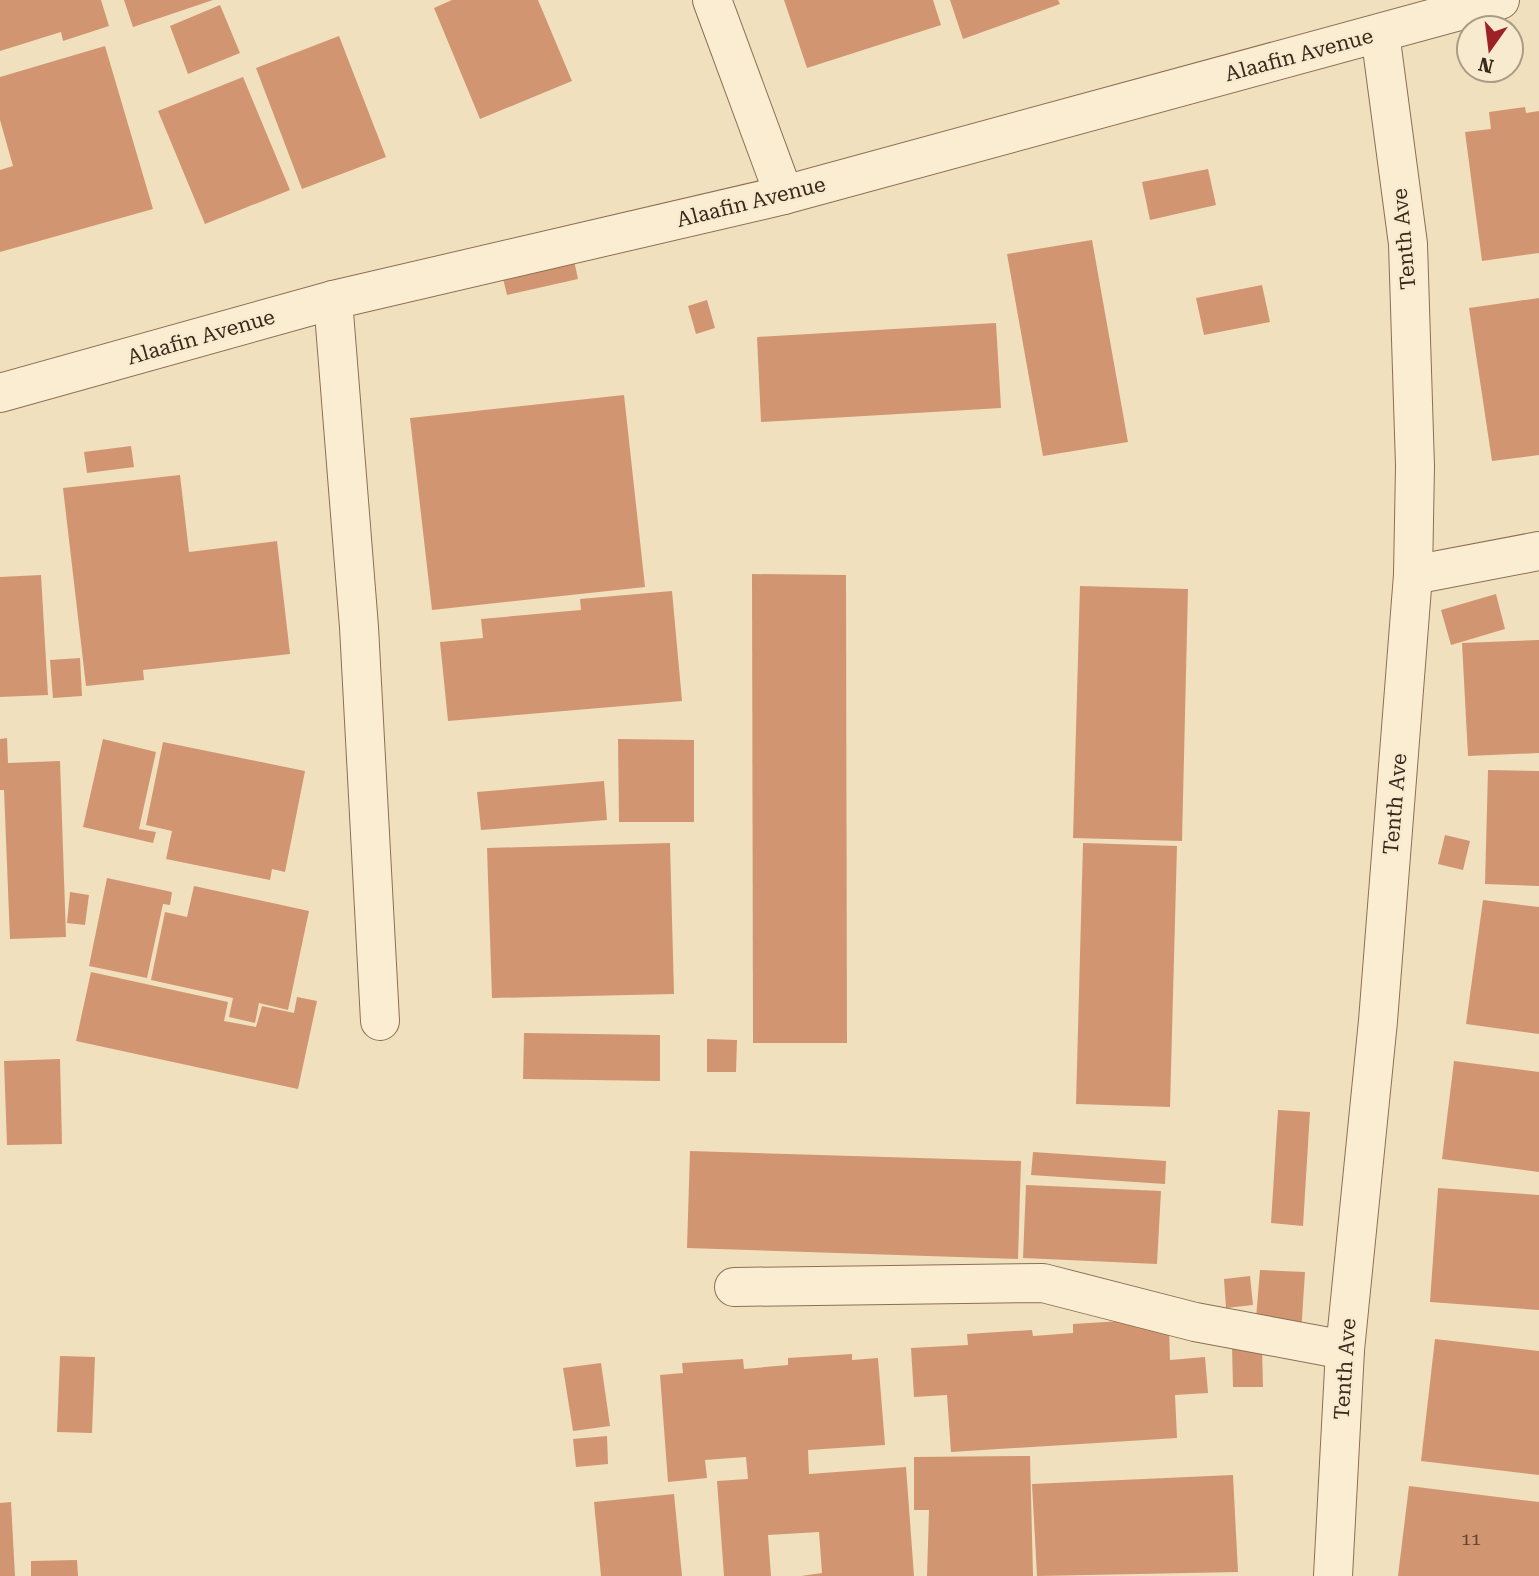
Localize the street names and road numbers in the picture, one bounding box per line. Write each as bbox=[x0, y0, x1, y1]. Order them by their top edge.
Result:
street label: Alaafin Avenue bbox=[1222, 24, 1376, 86]
street label: Alaafin Avenue bbox=[674, 172, 828, 232]
street label: Tenth Ave bbox=[1388, 187, 1420, 291]
street label: Alaafin Avenue bbox=[124, 304, 278, 370]
street label: Tenth Ave bbox=[1379, 752, 1411, 856]
street label: Tenth Ave bbox=[1329, 1317, 1361, 1421]

